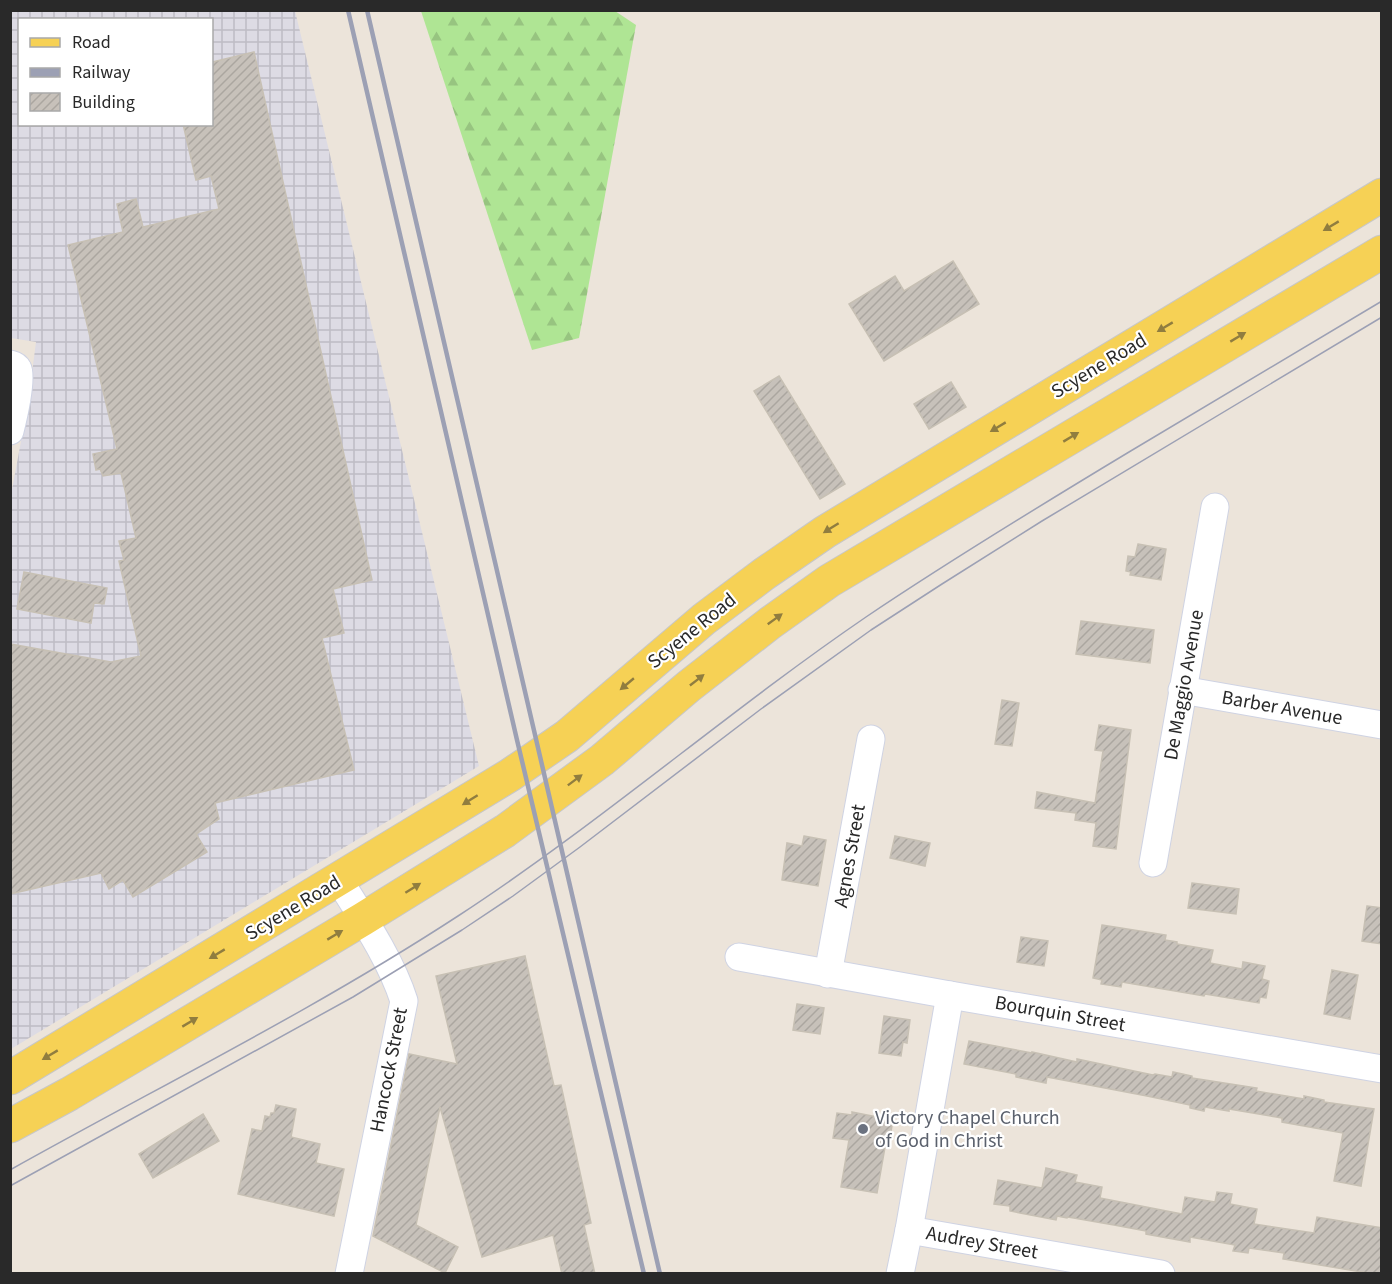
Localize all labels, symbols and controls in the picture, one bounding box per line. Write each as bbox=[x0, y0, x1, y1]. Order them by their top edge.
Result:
legend bbox=[18, 18, 213, 126]
text: Road bbox=[72, 30, 111, 55]
text: Railway bbox=[72, 60, 131, 85]
text: Building bbox=[72, 90, 135, 115]
one-way arrow bbox=[1323, 220, 1339, 231]
one-way arrow bbox=[1157, 321, 1173, 332]
street label: Scyene Road bbox=[1046, 326, 1152, 406]
one-way arrow bbox=[1230, 332, 1247, 342]
one-way arrow bbox=[990, 422, 1006, 433]
one-way arrow bbox=[1063, 431, 1079, 442]
one-way arrow bbox=[823, 523, 839, 534]
street label: Scyene Road bbox=[642, 586, 742, 676]
street label: De Maggio Avenue bbox=[1157, 607, 1211, 762]
one-way arrow bbox=[767, 613, 783, 625]
one-way arrow bbox=[689, 674, 705, 687]
one-way arrow bbox=[619, 678, 635, 691]
street label: Barber Avenue bbox=[1219, 684, 1345, 732]
one-way arrow bbox=[567, 774, 583, 787]
one-way arrow bbox=[462, 794, 479, 805]
street label: Agnes Street bbox=[827, 802, 873, 910]
street label: Scyene Road bbox=[240, 868, 346, 948]
one-way arrow bbox=[404, 883, 421, 894]
one-way arrow bbox=[327, 930, 344, 940]
one-way arrow bbox=[209, 948, 225, 959]
street label: Bourquin Street bbox=[992, 989, 1128, 1039]
street label: Hancock Street bbox=[363, 1005, 415, 1135]
one-way arrow bbox=[182, 1016, 198, 1027]
one-way arrow bbox=[42, 1049, 58, 1060]
place label: Victory Chapel Church of God in Christ bbox=[875, 1104, 1060, 1155]
marker: Victory Chapel Church of God in Christ bbox=[856, 1122, 870, 1136]
street label: Audrey Street bbox=[924, 1219, 1040, 1267]

